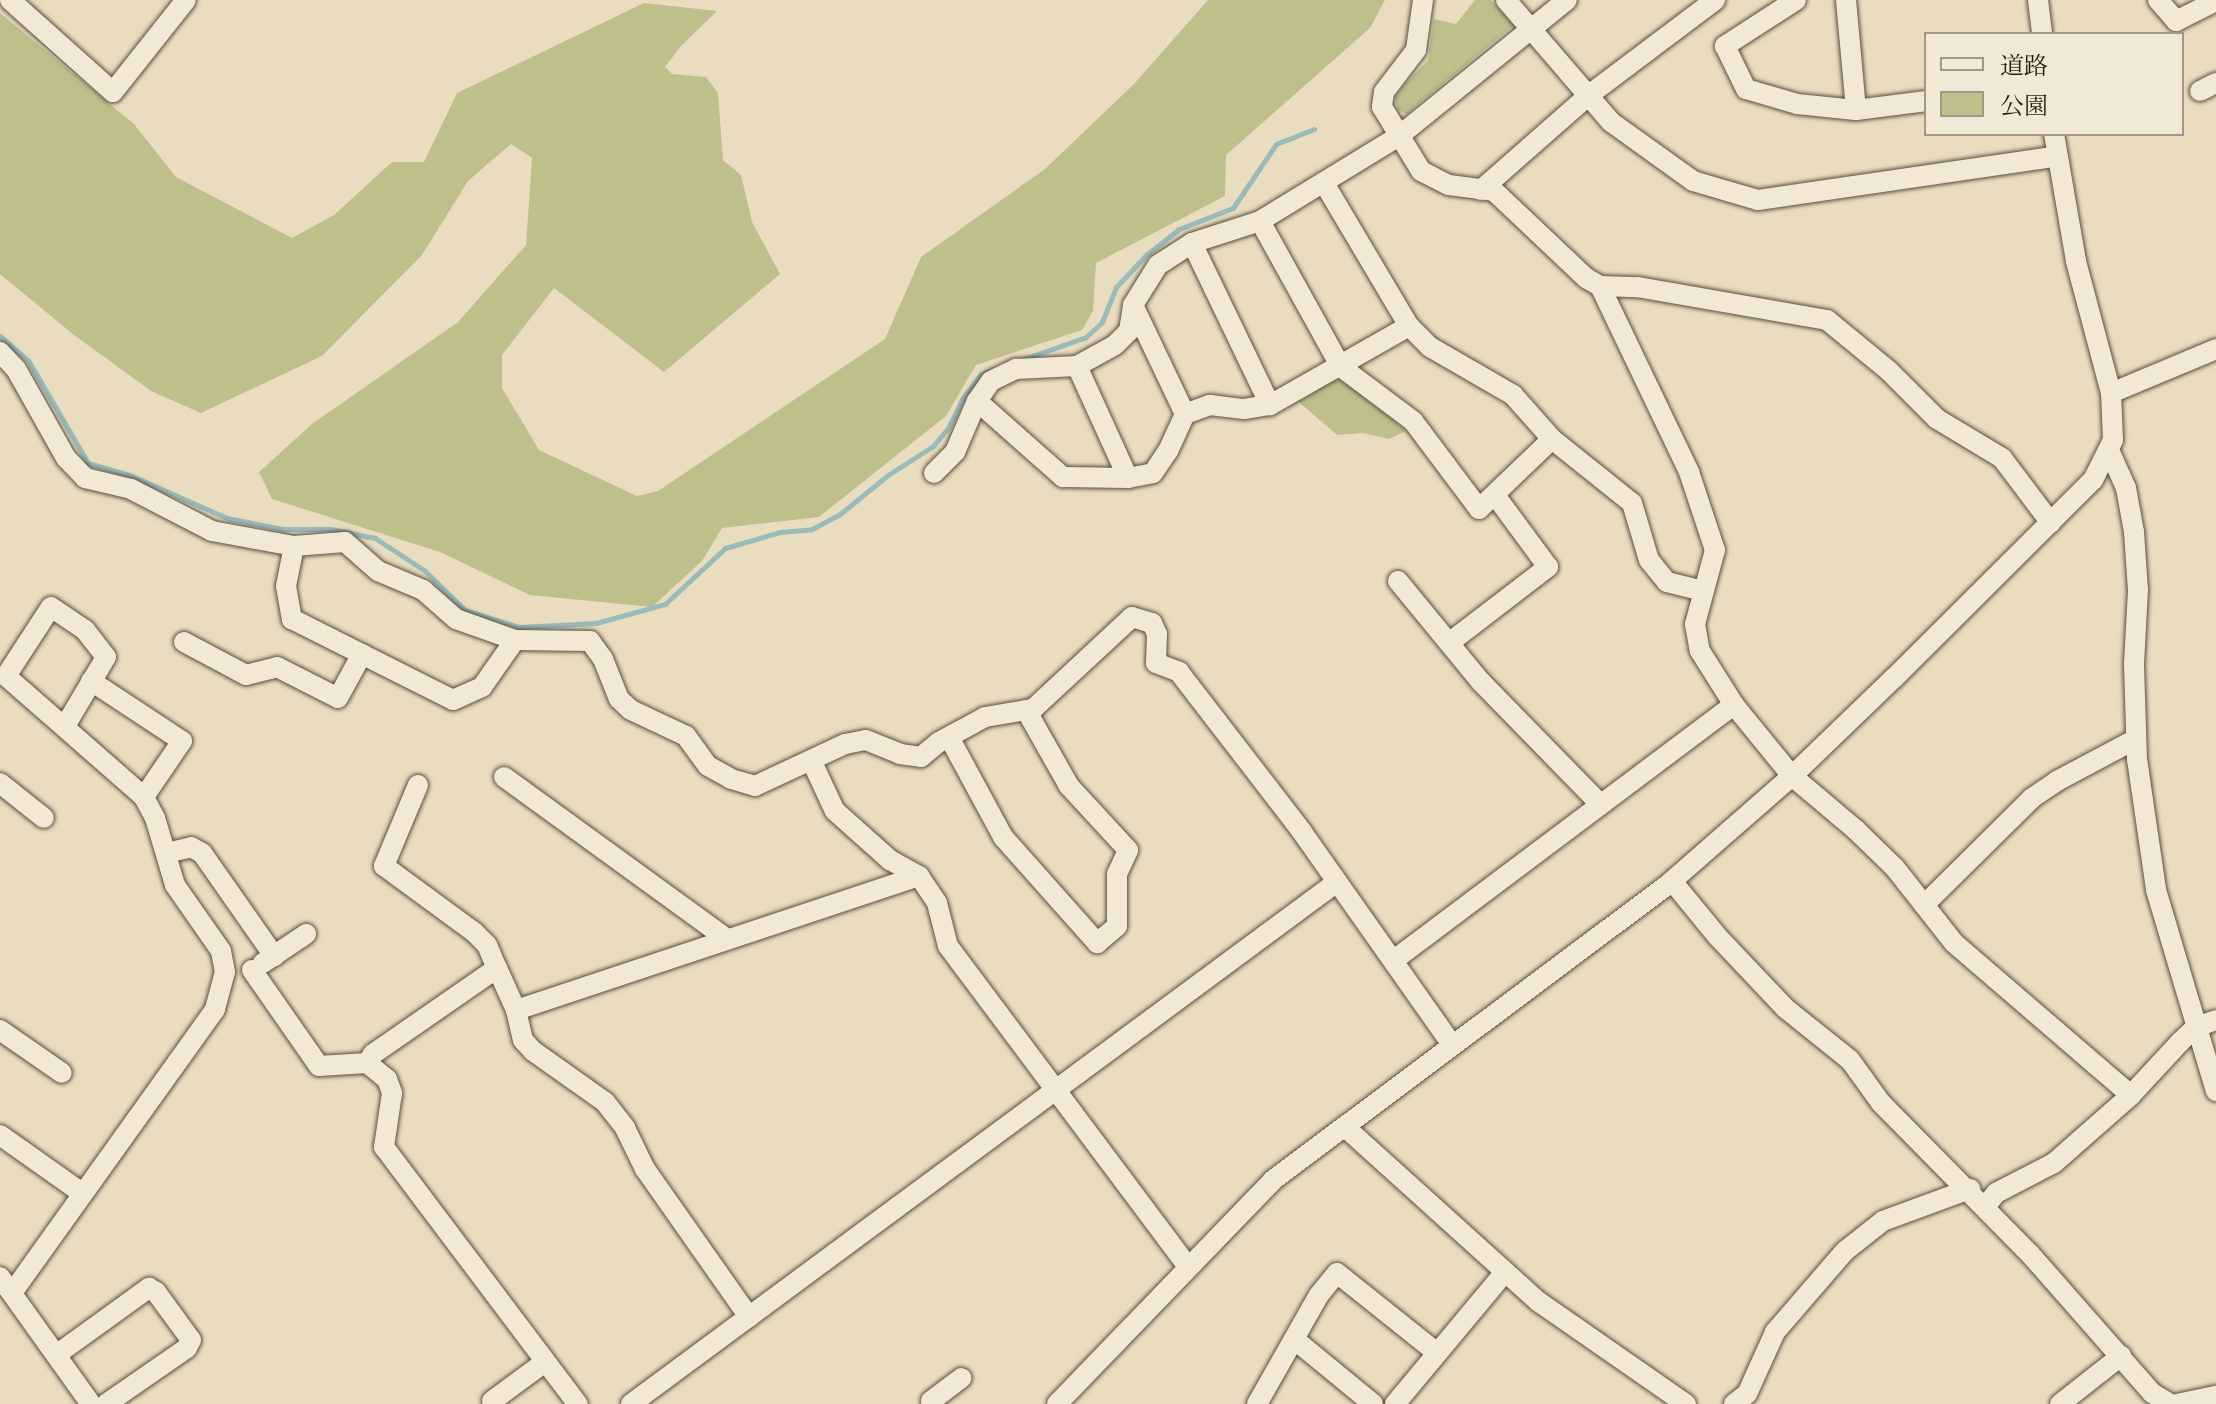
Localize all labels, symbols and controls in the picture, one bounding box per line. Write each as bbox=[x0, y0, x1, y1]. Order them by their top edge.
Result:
legend bbox=[1924, 32, 2184, 136]
text: 道路 bbox=[2000, 52, 2048, 83]
text: 公園 bbox=[2000, 92, 2048, 123]

